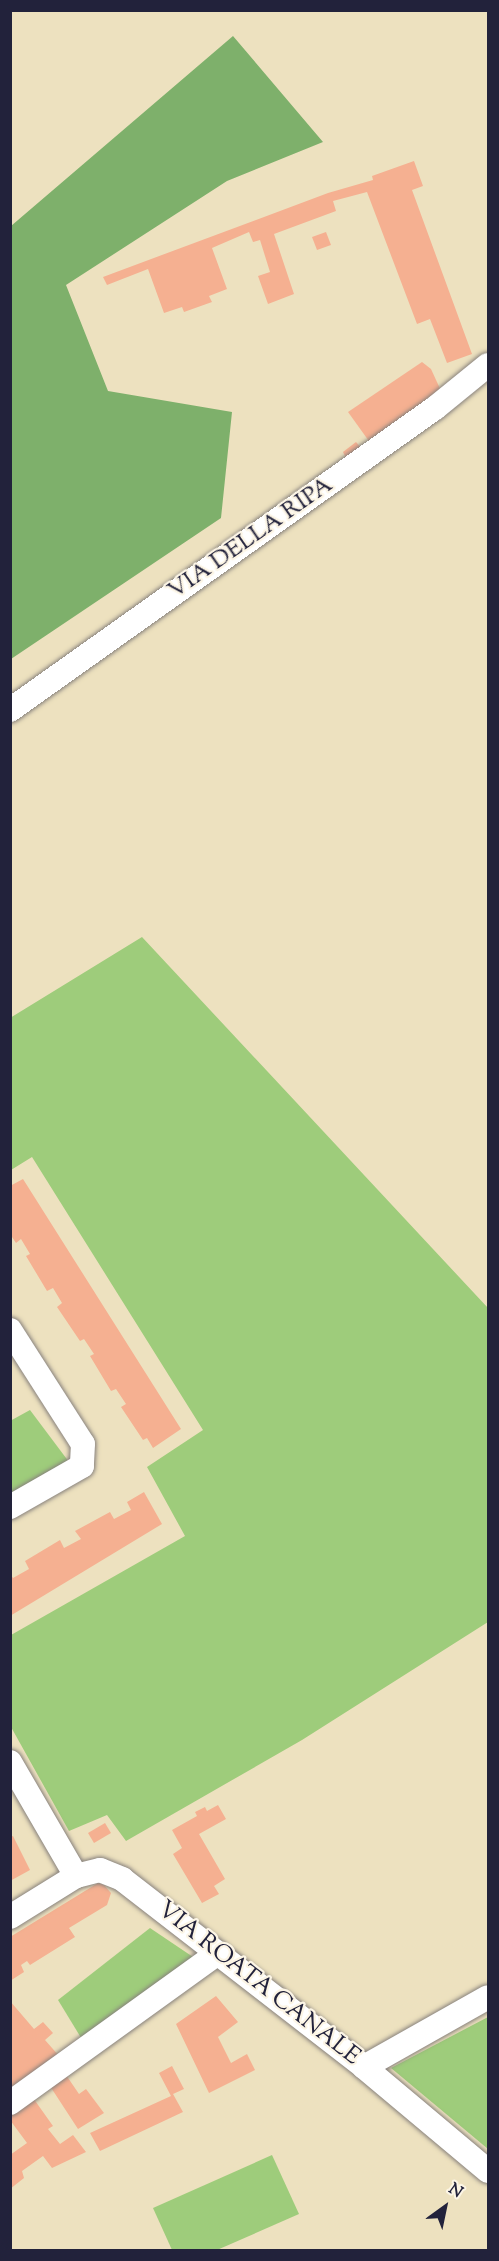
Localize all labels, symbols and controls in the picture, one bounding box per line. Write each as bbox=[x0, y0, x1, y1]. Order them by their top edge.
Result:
street label: VIA DELLA RIPA bbox=[163, 471, 339, 607]
street label: VIA ROATA CANALE bbox=[151, 1896, 365, 2072]
north arrow bbox=[415, 2177, 475, 2237]
text: N bbox=[443, 2178, 467, 2205]

